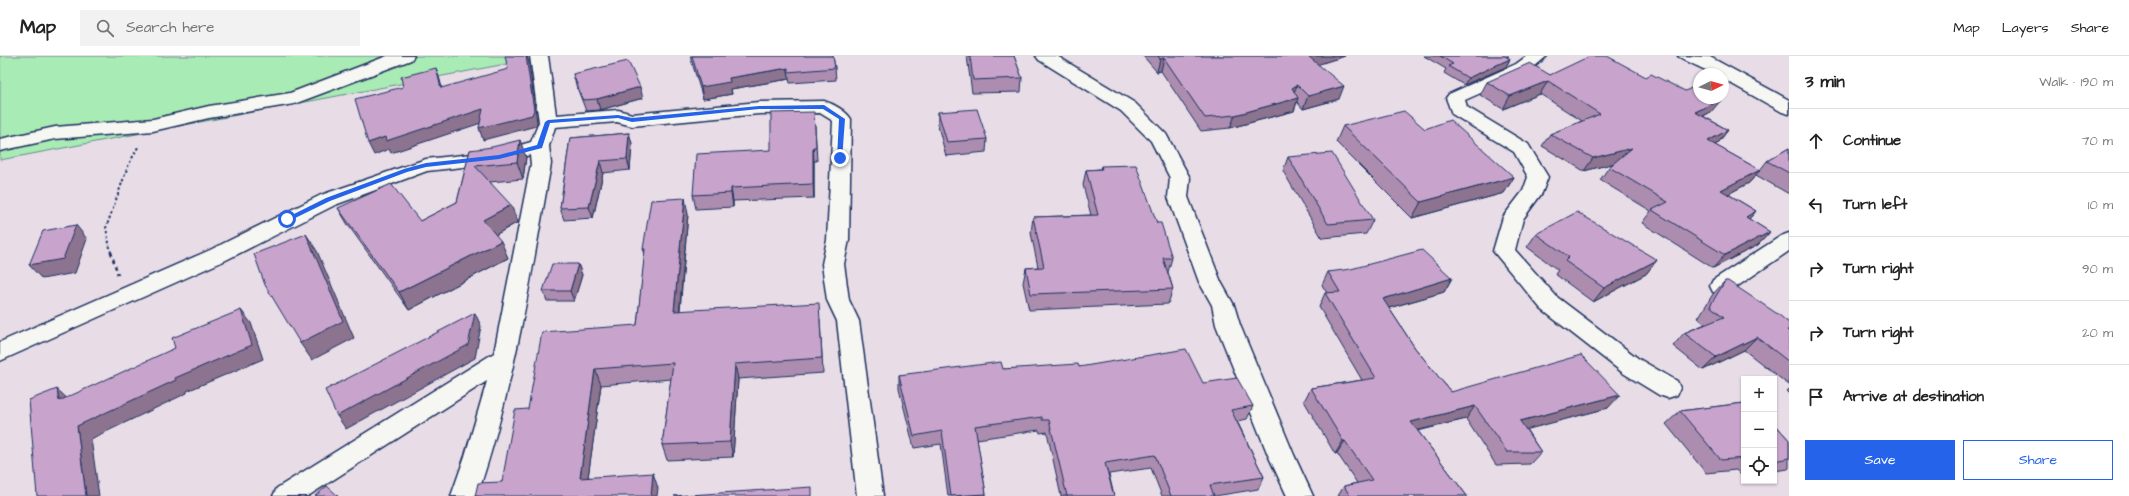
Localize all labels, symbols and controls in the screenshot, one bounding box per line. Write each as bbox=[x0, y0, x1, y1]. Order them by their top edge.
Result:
search box bbox=[80, 10, 360, 46]
text: Map bbox=[20, 14, 56, 41]
icon: search bbox=[94, 17, 116, 39]
text: Search here bbox=[126, 17, 215, 38]
text: Map bbox=[1953, 18, 1980, 38]
text: Layers bbox=[2002, 18, 2049, 38]
text: Share bbox=[2071, 18, 2109, 38]
north arrow bbox=[1693, 68, 1729, 104]
text: 3 min bbox=[1805, 70, 1845, 94]
text: Walk · 190 m bbox=[2039, 73, 2113, 91]
icon: ahead bbox=[1805, 130, 1827, 152]
text: Continue bbox=[1843, 130, 1901, 151]
text: 70 m bbox=[2081, 132, 2113, 150]
route end bbox=[831, 149, 849, 167]
icon: left bbox=[1805, 194, 1827, 216]
text: Turn left bbox=[1843, 194, 1907, 215]
text: 10 m bbox=[2088, 196, 2113, 214]
route start bbox=[278, 210, 296, 228]
icon: right bbox=[1805, 258, 1827, 280]
text: Turn right bbox=[1843, 258, 1914, 279]
text: 90 m bbox=[2082, 260, 2113, 278]
icon: right bbox=[1805, 322, 1827, 344]
text: Turn right bbox=[1843, 322, 1914, 343]
text: 20 m bbox=[2082, 324, 2113, 342]
map controls bbox=[1741, 376, 1777, 484]
button: + bbox=[1741, 376, 1777, 412]
icon: arrive bbox=[1805, 386, 1827, 408]
text: Arrive at destination bbox=[1843, 386, 1984, 407]
button: − bbox=[1741, 412, 1777, 448]
button: Save bbox=[1805, 440, 1955, 480]
button: Share bbox=[1963, 440, 2113, 480]
button: locate bbox=[1741, 448, 1777, 484]

